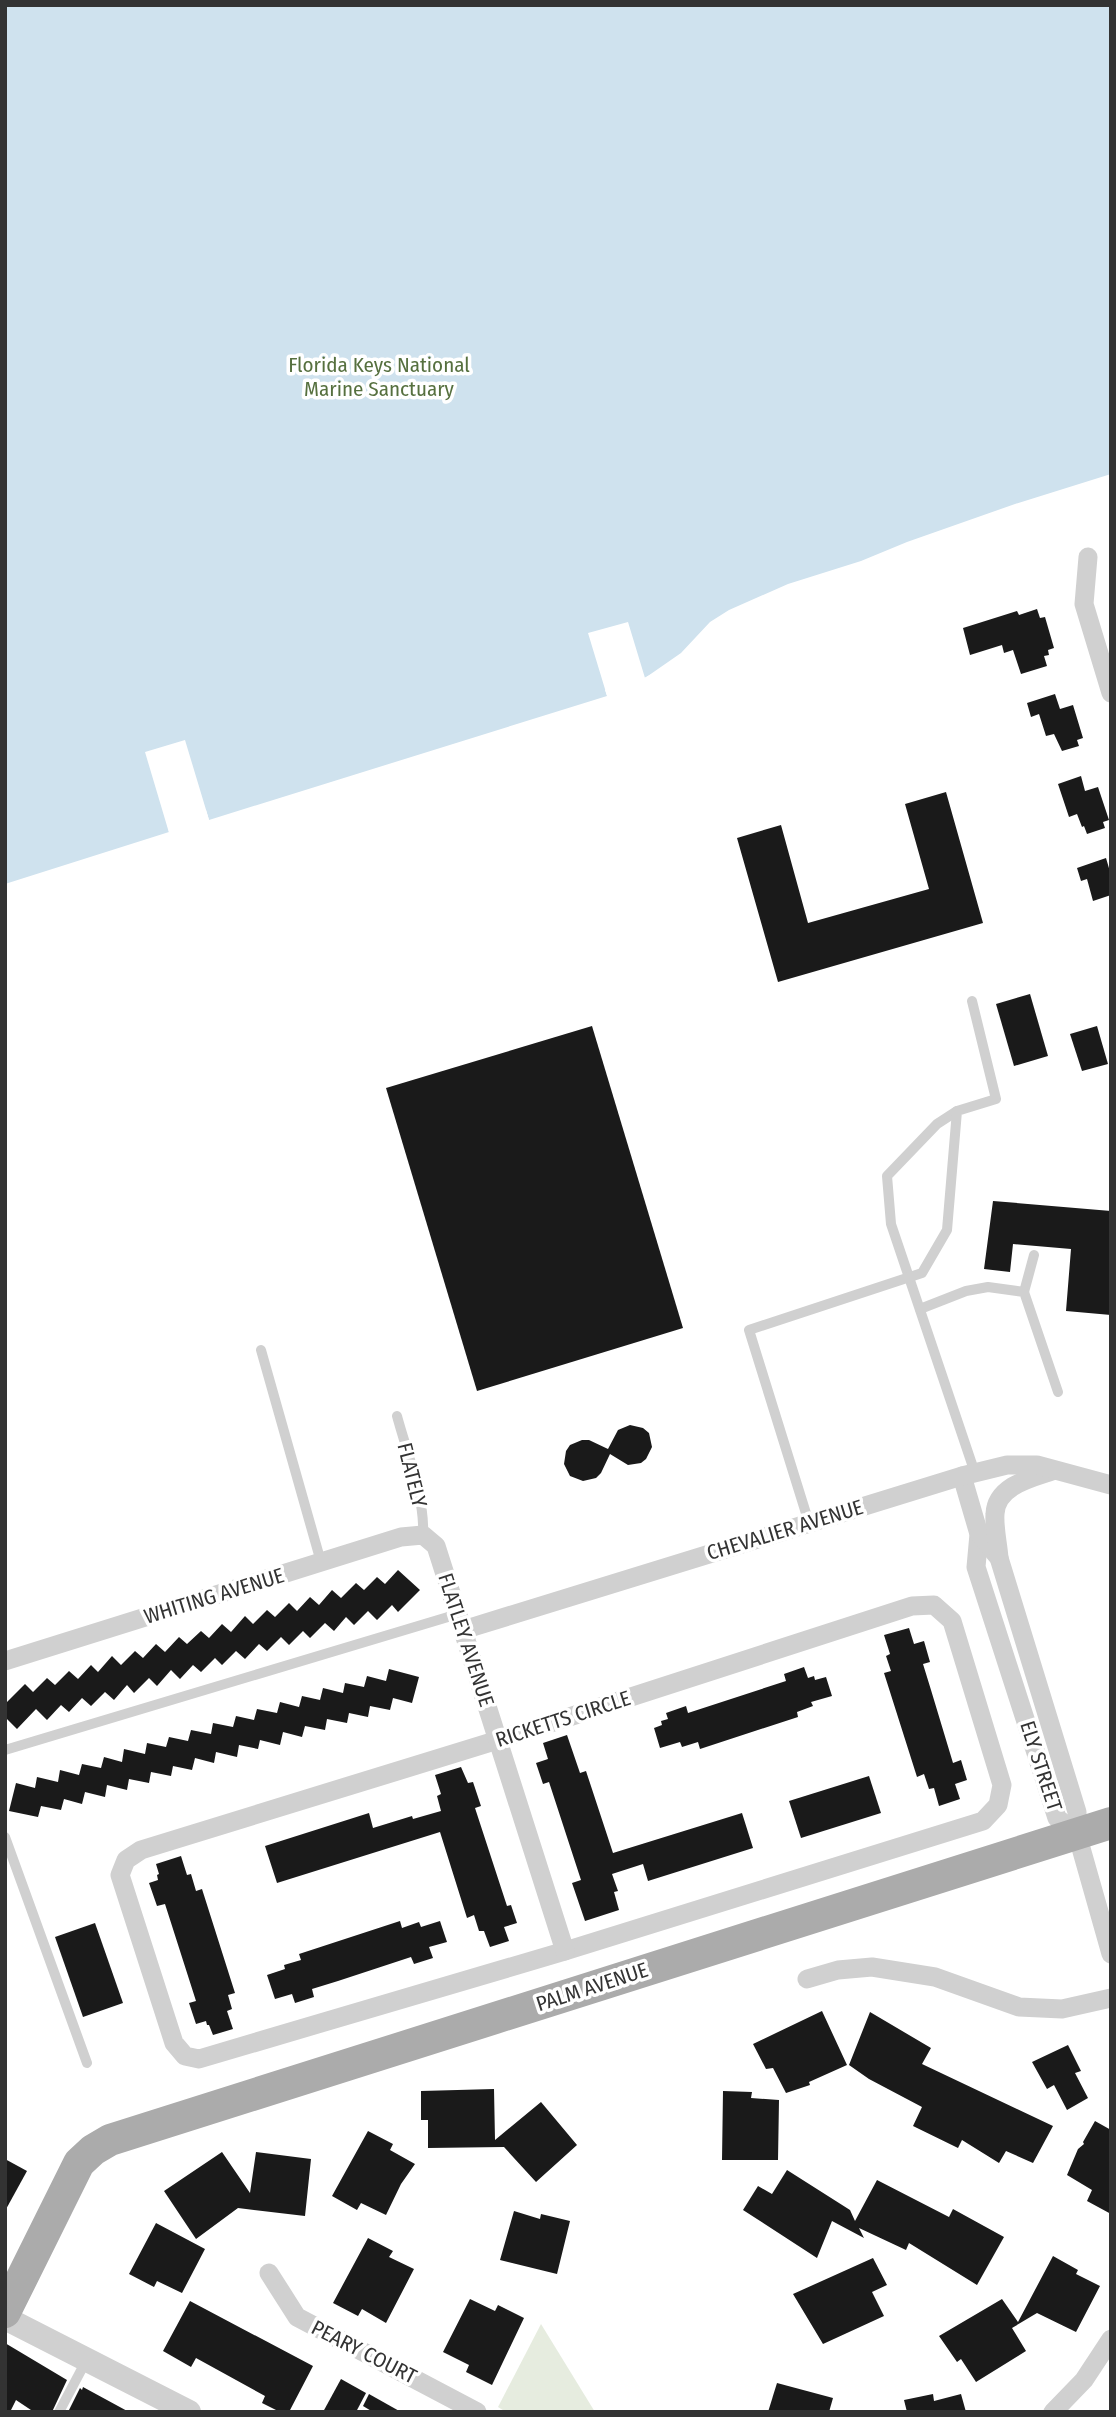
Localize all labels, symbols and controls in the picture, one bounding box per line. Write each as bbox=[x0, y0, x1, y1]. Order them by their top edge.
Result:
park label: Florida Keys National Marine Sanctuary bbox=[288, 352, 470, 402]
street label: FLATELY bbox=[391, 1440, 433, 1511]
street label: CHEVALIER AVENUE bbox=[704, 1494, 866, 1566]
street label: WHITING AVENUE bbox=[141, 1562, 287, 1630]
street label: FLATLEY AVENUE bbox=[432, 1570, 500, 1710]
street label: RICKETTS CIRCLE bbox=[492, 1685, 634, 1753]
street label: ELY STREET bbox=[1014, 1718, 1068, 1815]
street label: PALM AVENUE bbox=[533, 1957, 651, 2017]
street label: PEARY COURT bbox=[307, 2314, 421, 2390]

